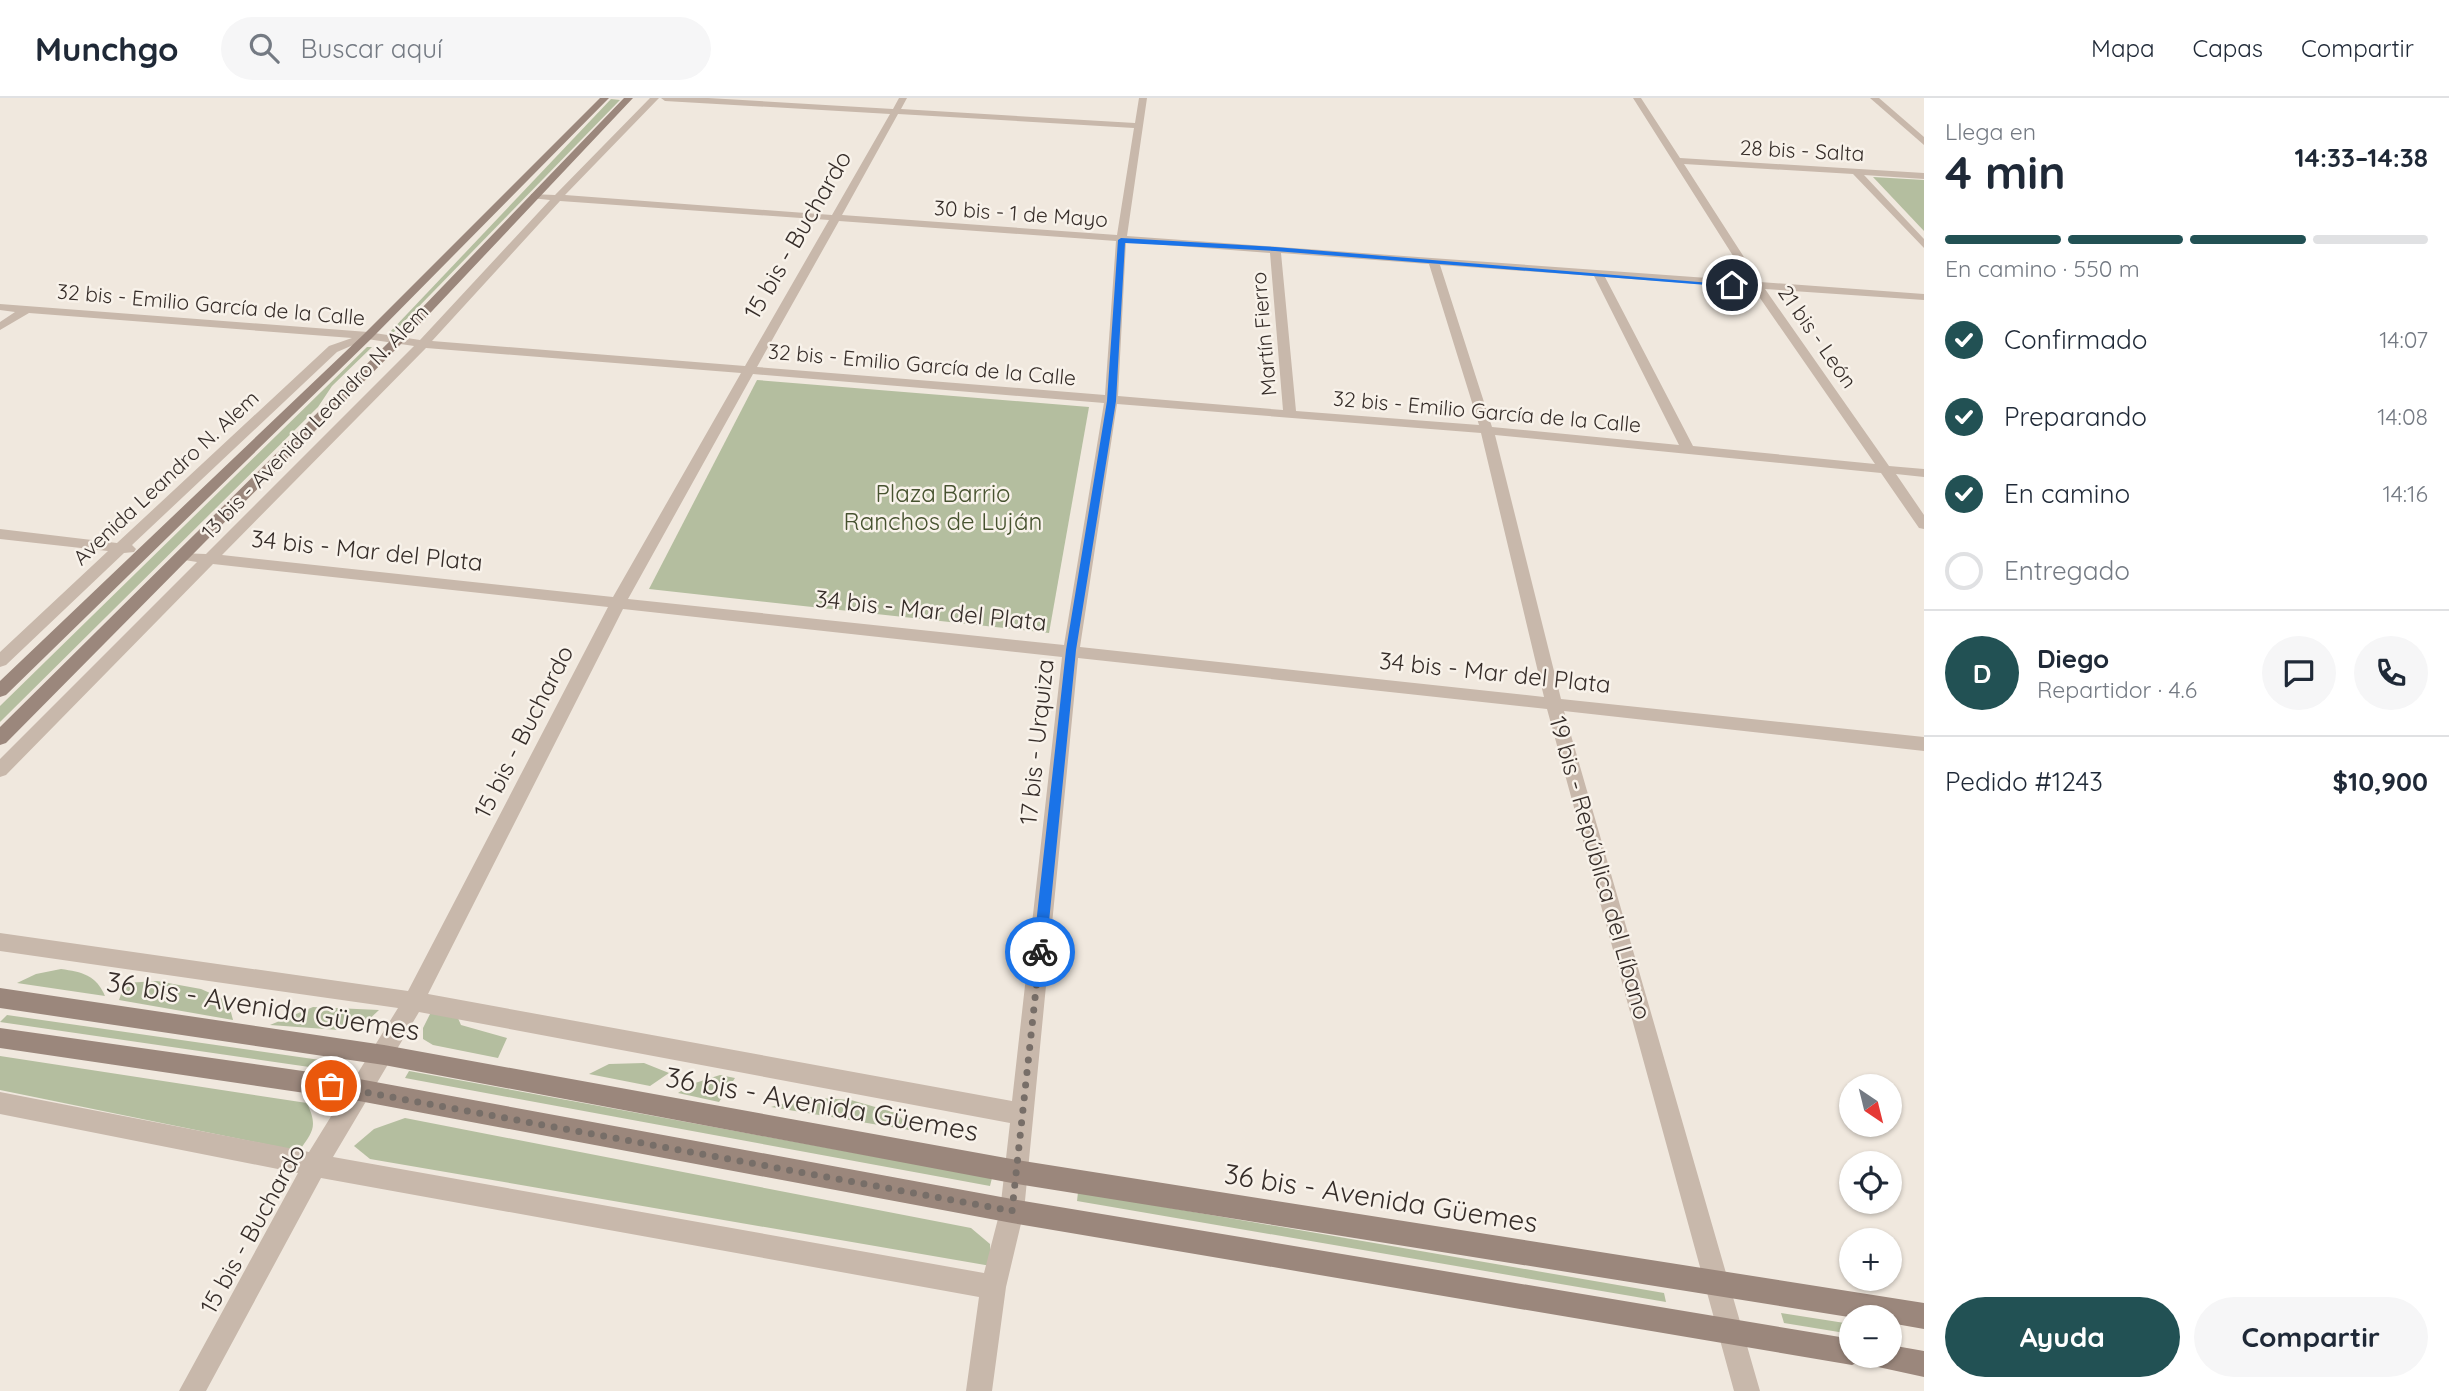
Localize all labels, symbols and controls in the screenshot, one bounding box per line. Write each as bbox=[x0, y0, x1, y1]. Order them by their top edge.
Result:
search box bbox=[221, 17, 711, 80]
text: Munchgo bbox=[35, 28, 179, 69]
icon: search bbox=[245, 29, 283, 67]
text: Buscar aquí bbox=[301, 32, 443, 65]
text: Mapa bbox=[2091, 33, 2155, 63]
text: Capas bbox=[2193, 33, 2263, 63]
text: Compartir bbox=[2301, 33, 2414, 63]
text: Llega en bbox=[1945, 117, 2036, 146]
street label: 28 bis - Salta bbox=[1739, 134, 1865, 166]
text: 14:33–14:38 bbox=[2294, 141, 2428, 174]
text: 4 min bbox=[1945, 143, 2066, 201]
street label: 15 bis - Buchardo bbox=[737, 145, 858, 324]
street label: 30 bis - 1 de Mayo bbox=[933, 194, 1109, 232]
text: En camino · 550 m bbox=[1945, 254, 2140, 283]
pin bbox=[1702, 255, 1762, 315]
icon: home bbox=[1713, 266, 1751, 304]
street label: Martín Fierro bbox=[1245, 271, 1281, 397]
street label: 32 bis - Emilio García de la Calle bbox=[56, 278, 366, 330]
street label: 21 bis - León bbox=[1773, 280, 1863, 393]
street label: 13 bis - Avenida Leandro N. Alem bbox=[195, 299, 433, 544]
icon: check bbox=[1945, 321, 1983, 359]
text: Confirmado bbox=[2004, 323, 2148, 356]
text: 14:07 bbox=[2379, 325, 2428, 354]
street label: 32 bis - Emilio García de la Calle bbox=[767, 338, 1077, 390]
street label: Avenida Leandro N. Alem bbox=[67, 384, 264, 570]
street label: 32 bis - Emilio García de la Calle bbox=[1332, 385, 1642, 437]
icon: check bbox=[1945, 398, 1983, 436]
text: Preparando bbox=[2004, 400, 2147, 433]
text: 14:08 bbox=[2377, 402, 2428, 431]
icon: check bbox=[1945, 475, 1983, 513]
text: En camino bbox=[2004, 477, 2130, 510]
park label: Plaza Barrio Ranchos de Luján bbox=[844, 478, 1042, 536]
text: 14:16 bbox=[2383, 479, 2428, 508]
street label: 34 bis - Mar del Plata bbox=[250, 523, 484, 577]
text: Entregado bbox=[2004, 554, 2130, 587]
street label: 34 bis - Mar del Plata bbox=[814, 583, 1048, 637]
button: chat bbox=[2262, 636, 2336, 710]
button: phone bbox=[2354, 636, 2428, 710]
street label: 15 bis - Buchardo bbox=[467, 640, 580, 823]
text: Diego bbox=[2037, 642, 2109, 675]
street label: 34 bis - Mar del Plata bbox=[1378, 645, 1612, 699]
text: D bbox=[1973, 657, 1991, 690]
street label: 17 bis - Urquiza bbox=[1012, 658, 1060, 826]
text: Repartidor · 4.6 bbox=[2037, 675, 2197, 704]
street label: 19 bis - República del Líbano bbox=[1543, 713, 1659, 1023]
text: Pedido #1243 bbox=[1945, 765, 2103, 798]
text: $10,900 bbox=[2333, 765, 2428, 798]
courier bbox=[1005, 917, 1075, 987]
icon: bike bbox=[1021, 933, 1059, 971]
street label: 36 bis - Avenida Güemes bbox=[104, 963, 422, 1048]
pin bbox=[301, 1056, 361, 1116]
street label: 36 bis - Avenida Güemes bbox=[663, 1059, 981, 1148]
icon: bag bbox=[312, 1067, 350, 1105]
north arrow bbox=[1839, 1074, 1902, 1138]
map controls bbox=[1839, 1074, 1902, 1368]
street label: 15 bis - Buchardo bbox=[193, 1138, 311, 1319]
button: locate bbox=[1839, 1151, 1902, 1214]
street label: 36 bis - Avenida Güemes bbox=[1222, 1155, 1540, 1240]
button: + bbox=[1839, 1228, 1902, 1291]
button: Ayuda bbox=[1945, 1297, 2180, 1377]
button: Compartir bbox=[2194, 1297, 2428, 1377]
button: − bbox=[1839, 1305, 1902, 1368]

